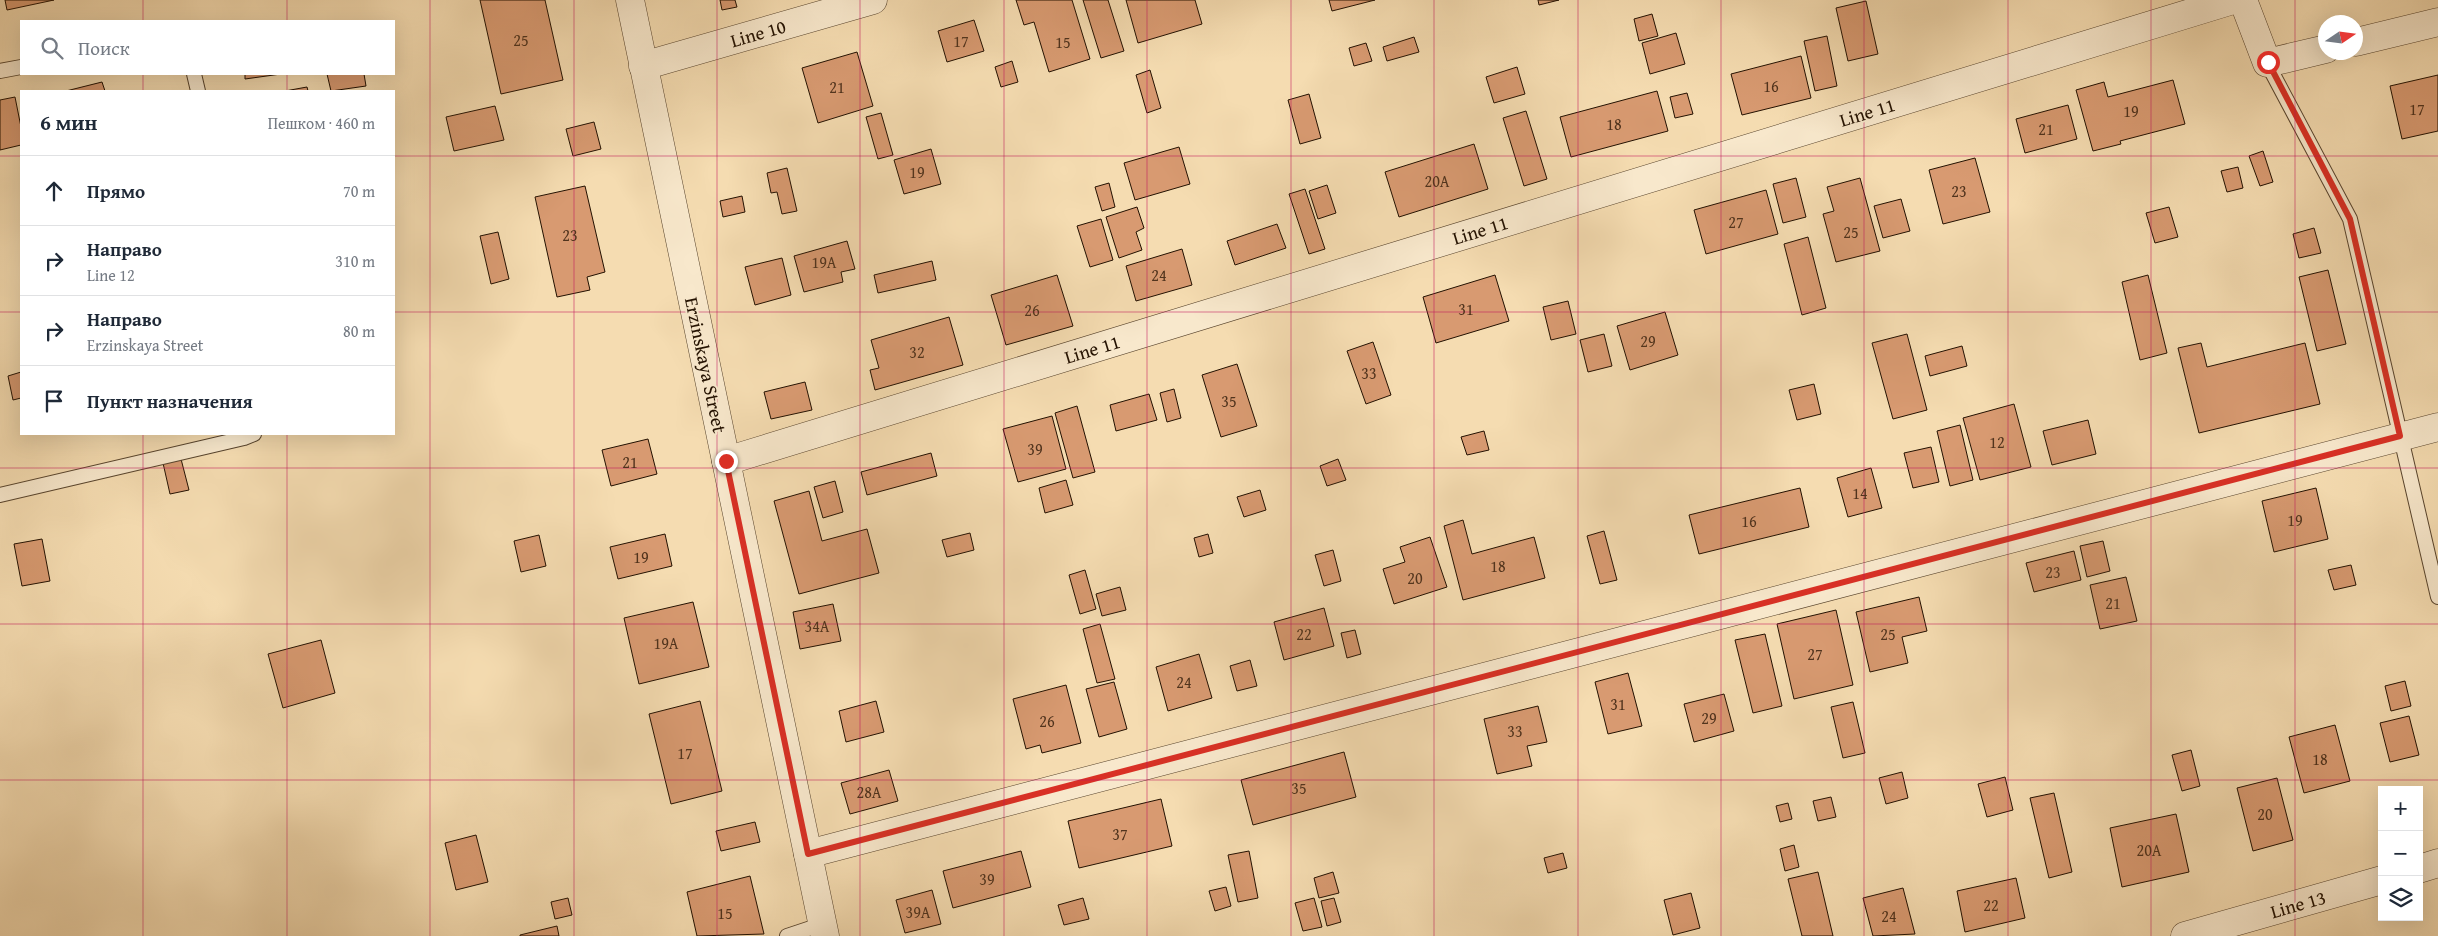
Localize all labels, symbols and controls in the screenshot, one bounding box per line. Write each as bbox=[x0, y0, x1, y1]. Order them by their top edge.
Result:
street label: Line 10 bbox=[727, 12, 789, 54]
north arrow bbox=[2318, 15, 2363, 60]
search box bbox=[20, 20, 395, 75]
house number: 25 bbox=[513, 28, 529, 52]
house number: 17 bbox=[953, 29, 969, 53]
house number: 15 bbox=[1055, 30, 1071, 54]
icon: search bbox=[38, 34, 66, 62]
text: Поиск bbox=[78, 34, 130, 62]
route start bbox=[2257, 51, 2280, 74]
house number: 16 bbox=[1763, 74, 1779, 98]
house number: 21 bbox=[829, 75, 845, 99]
street label: Line 11 bbox=[1836, 90, 1898, 134]
house number: 17 bbox=[2409, 97, 2425, 121]
house number: 19 bbox=[2123, 99, 2139, 123]
text: 6 мин bbox=[40, 107, 97, 138]
text: Пешком · 460 m bbox=[268, 111, 375, 135]
house number: 18 bbox=[1606, 112, 1622, 136]
house number: 21 bbox=[2038, 117, 2054, 141]
house number: 19 bbox=[909, 160, 925, 184]
house number: 20А bbox=[1424, 169, 1450, 193]
icon: ahead bbox=[40, 177, 68, 205]
text: Прямо bbox=[87, 177, 145, 205]
text: 70 m bbox=[343, 179, 375, 203]
house number: 23 bbox=[1951, 179, 1967, 203]
street label: Line 11 bbox=[1449, 208, 1511, 252]
house number: 27 bbox=[1728, 210, 1744, 234]
house number: 25 bbox=[1843, 220, 1859, 244]
house number: 23 bbox=[562, 223, 578, 247]
text: Направо bbox=[87, 235, 162, 263]
icon: right bbox=[40, 247, 68, 275]
text: 310 m bbox=[335, 249, 375, 273]
house number: 19А bbox=[811, 250, 837, 274]
text: Line 12 bbox=[87, 263, 135, 287]
house number: 24 bbox=[1151, 263, 1167, 287]
street label: Erzinskaya Street bbox=[678, 294, 734, 436]
house number: 31 bbox=[1458, 297, 1474, 321]
house number: 26 bbox=[1024, 298, 1040, 322]
text: Направо bbox=[87, 305, 162, 333]
icon: right bbox=[40, 317, 68, 345]
text: 80 m bbox=[343, 319, 375, 343]
street label: Line 11 bbox=[1061, 327, 1123, 371]
house number: 29 bbox=[1640, 329, 1656, 353]
text: Erzinskaya Street bbox=[87, 333, 204, 357]
house number: 32 bbox=[909, 340, 925, 364]
house number: 33 bbox=[1361, 361, 1377, 385]
icon: arrive bbox=[40, 387, 68, 415]
text: Пункт назначения bbox=[87, 387, 253, 415]
house number: 35 bbox=[1221, 389, 1237, 413]
house number: 12 bbox=[1989, 430, 2005, 454]
house number: 39 bbox=[1027, 437, 1043, 461]
house number: 21 bbox=[622, 450, 638, 474]
route end bbox=[715, 450, 738, 473]
house number: 14 bbox=[1852, 481, 1868, 505]
house number: 19 bbox=[2287, 508, 2303, 532]
house number: 16 bbox=[1741, 509, 1757, 533]
house number: 19 bbox=[633, 545, 649, 569]
house number: 18 bbox=[1490, 554, 1506, 578]
house number: 23 bbox=[2045, 560, 2061, 584]
house number: 20 bbox=[1407, 566, 1423, 590]
house number: 21 bbox=[2105, 591, 2121, 615]
house number: 34А bbox=[804, 614, 830, 638]
house number: 22 bbox=[1296, 622, 1312, 646]
house number: 25 bbox=[1880, 622, 1896, 646]
house number: 19А bbox=[653, 631, 679, 655]
house number: 27 bbox=[1807, 642, 1823, 666]
house number: 24 bbox=[1176, 670, 1192, 694]
house number: 31 bbox=[1610, 692, 1626, 716]
house number: 29 bbox=[1701, 706, 1717, 730]
house number: 26 bbox=[1039, 709, 1055, 733]
house number: 33 bbox=[1507, 719, 1523, 743]
house number: 17 bbox=[677, 741, 693, 765]
house number: 18 bbox=[2312, 747, 2328, 771]
house number: 35 bbox=[1291, 776, 1307, 800]
house number: 28А bbox=[856, 780, 882, 804]
map controls bbox=[2378, 786, 2423, 921]
button: + bbox=[2378, 786, 2423, 831]
house number: 20 bbox=[2257, 802, 2273, 826]
house number: 37 bbox=[1112, 822, 1128, 846]
button: − bbox=[2378, 831, 2423, 876]
house number: 20А bbox=[2136, 838, 2162, 862]
house number: 39 bbox=[979, 867, 995, 891]
button: layers bbox=[2378, 876, 2423, 921]
street label: Line 13 bbox=[2267, 883, 2329, 925]
house number: 22 bbox=[1983, 893, 1999, 917]
house number: 39А bbox=[905, 900, 931, 924]
house number: 15 bbox=[717, 901, 733, 925]
house number: 24 bbox=[1881, 904, 1897, 928]

